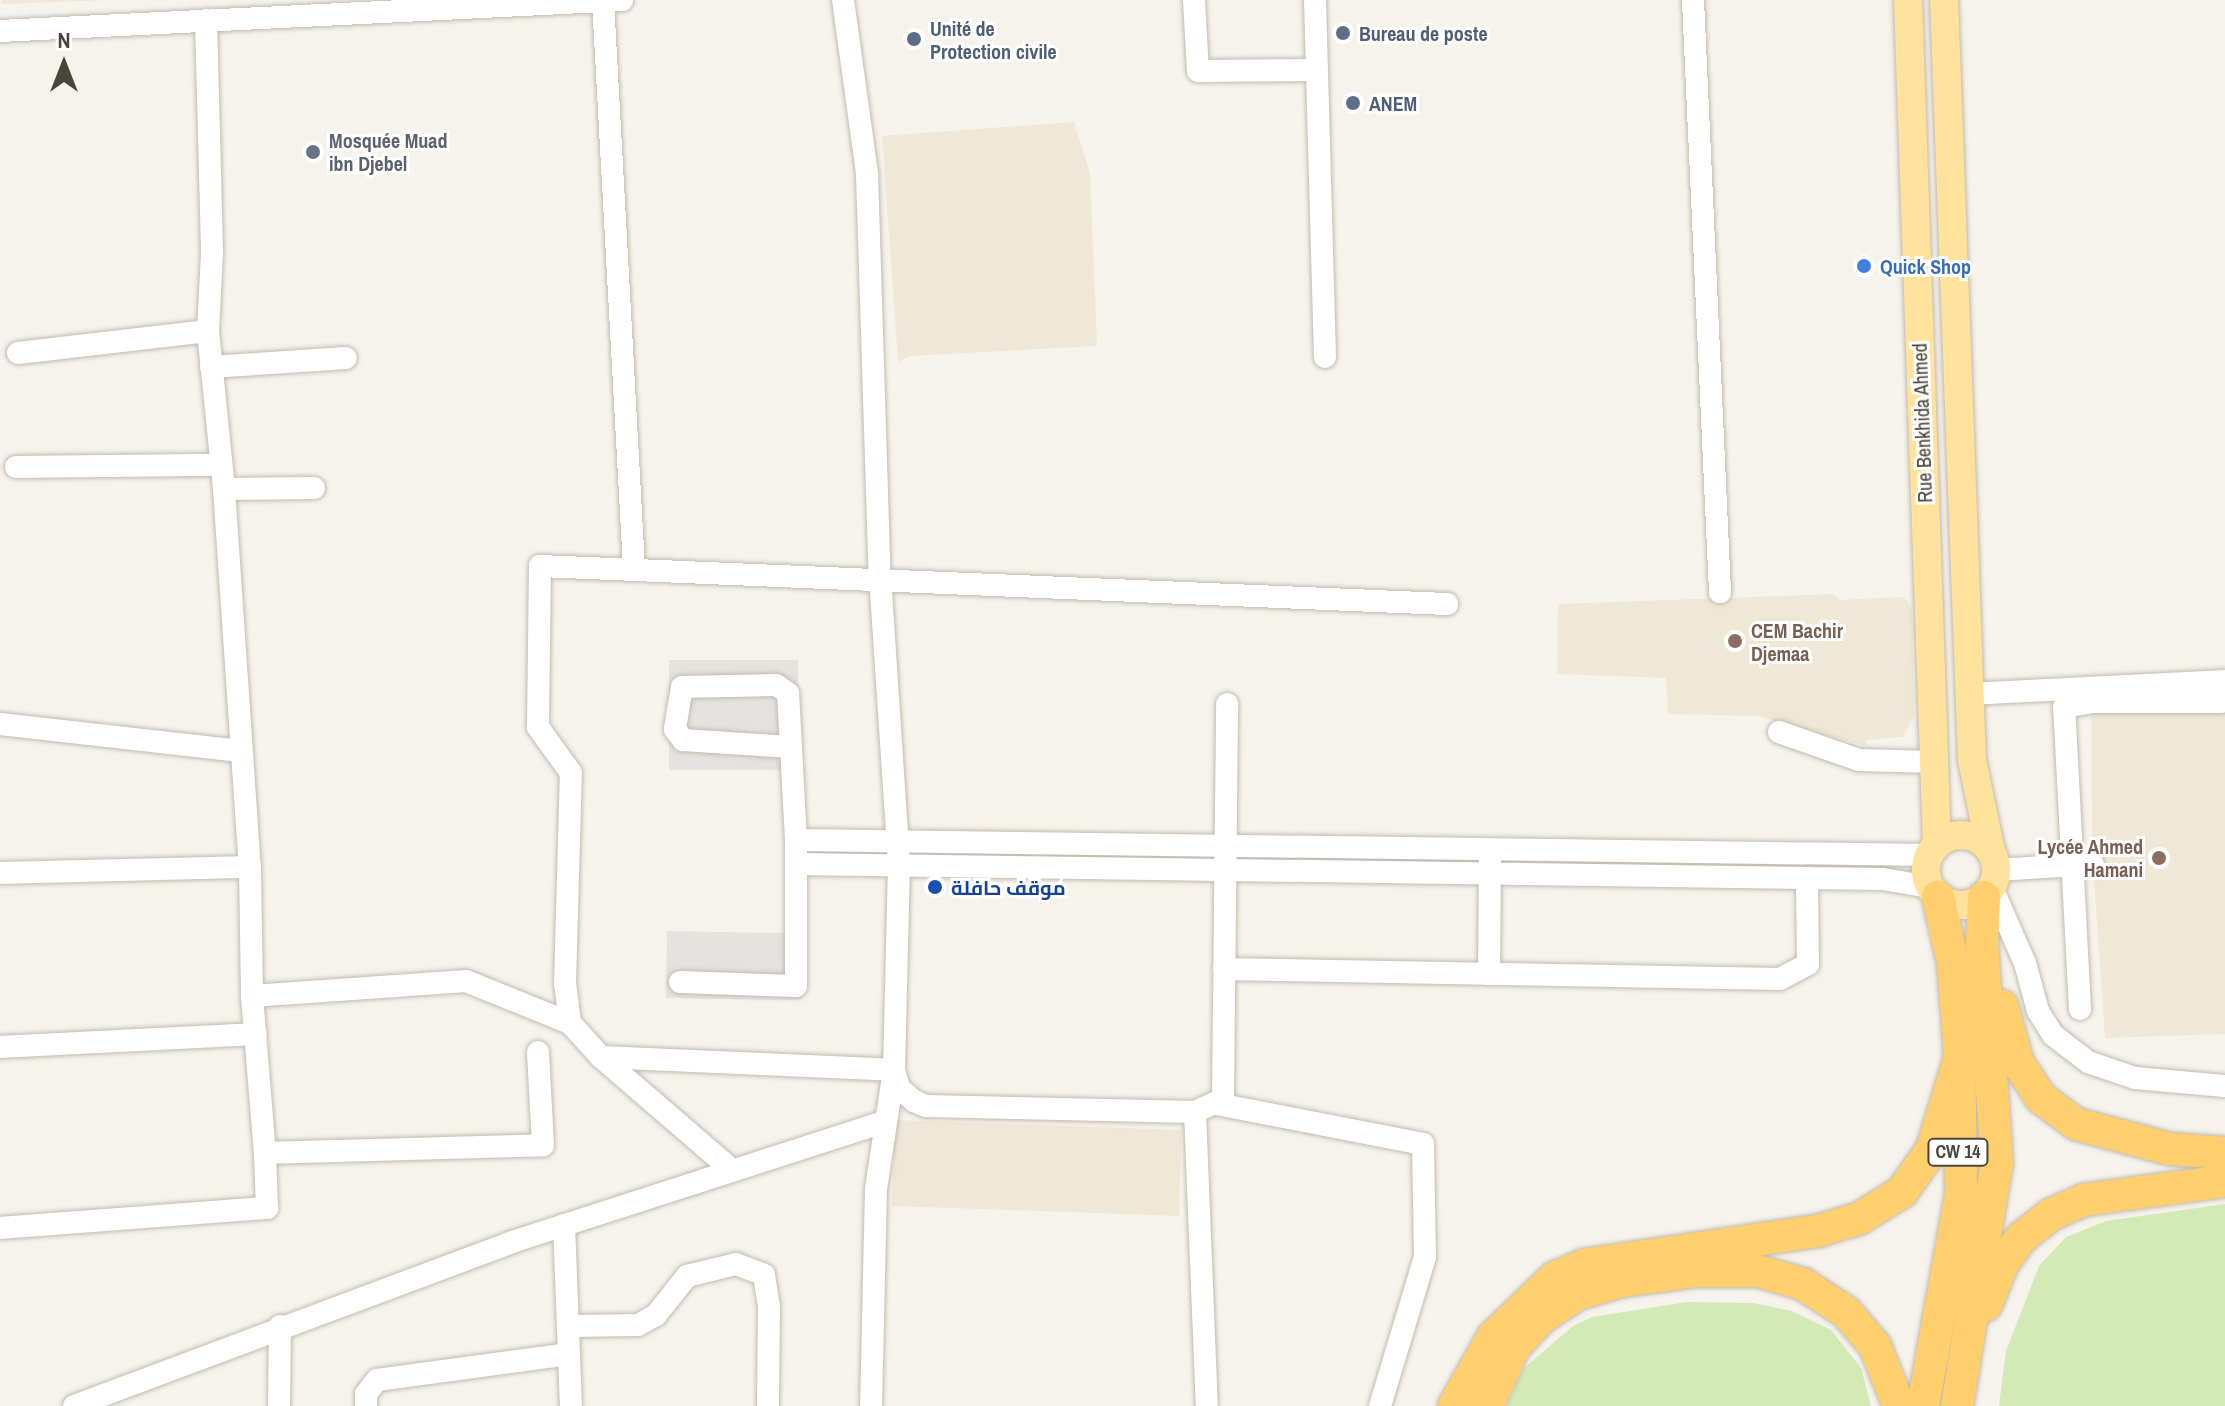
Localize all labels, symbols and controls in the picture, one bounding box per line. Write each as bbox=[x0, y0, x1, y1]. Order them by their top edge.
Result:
place label: Unité de Protection civile bbox=[930, 16, 1057, 63]
place label: Bureau de poste bbox=[1359, 21, 1487, 45]
north arrow bbox=[24, 24, 104, 104]
marker: Bureau de poste bbox=[1334, 24, 1352, 42]
text: N bbox=[57, 25, 71, 55]
marker: Unité de Protection civile bbox=[905, 30, 923, 48]
place label: ANEM bbox=[1369, 91, 1417, 115]
marker: ANEM bbox=[1344, 94, 1362, 112]
place label: Mosquée Muad ibn Djebel bbox=[329, 128, 447, 175]
marker: Mosquée Muad ibn Djebel bbox=[304, 143, 322, 161]
place label: Quick Shop bbox=[1880, 254, 1971, 278]
marker: Quick Shop bbox=[1855, 257, 1873, 275]
street label: Rue Benkhida Ahmed bbox=[1907, 342, 1937, 504]
place label: CEM Bachir Djemaa bbox=[1751, 618, 1843, 665]
marker: CEM Bachir Djemaa bbox=[1726, 632, 1744, 650]
place label: Lycée Ahmed Hamani bbox=[2037, 834, 2143, 881]
marker: Lycée Ahmed Hamani bbox=[2150, 849, 2168, 867]
place label: موقف حافلة bbox=[951, 875, 1066, 899]
marker: موقف حافلة bbox=[926, 878, 944, 896]
road number: CW 14 bbox=[1926, 1138, 1990, 1166]

